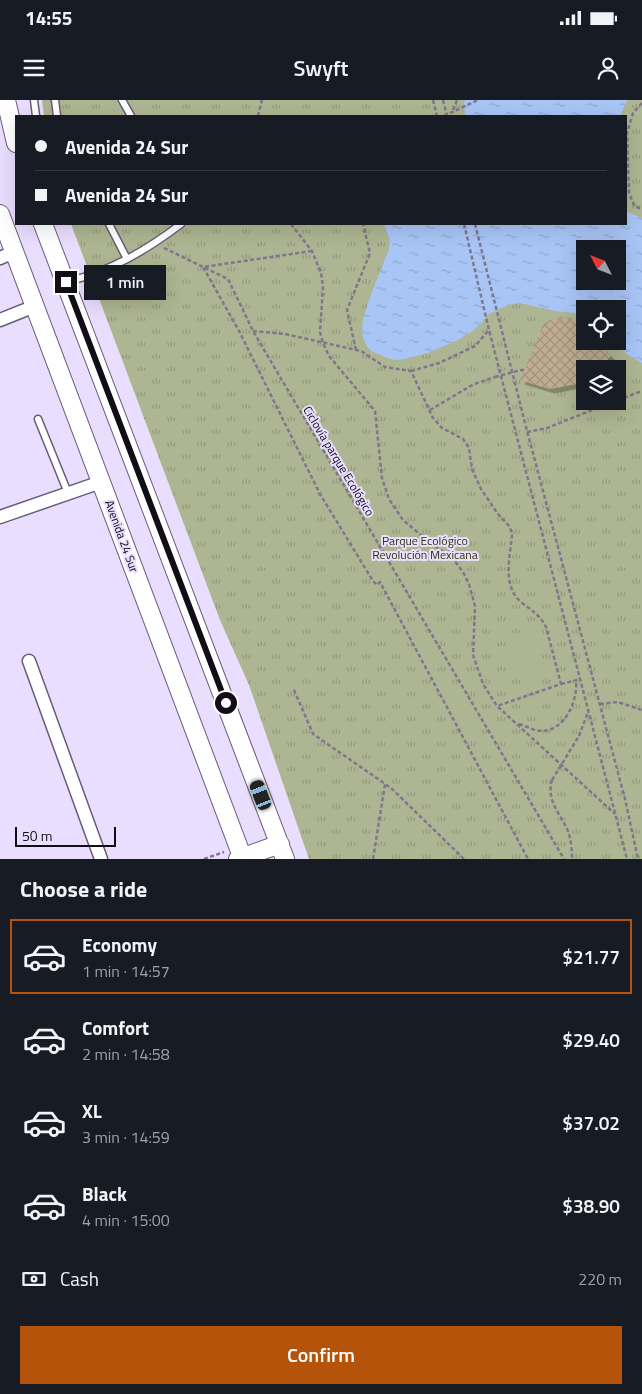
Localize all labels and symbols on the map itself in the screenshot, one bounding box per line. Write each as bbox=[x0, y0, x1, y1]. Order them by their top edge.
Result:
north arrow bbox=[576, 240, 626, 290]
callout: 1 min bbox=[84, 264, 166, 300]
route end bbox=[55, 271, 77, 293]
street label: Ciclovía parque Ecológico bbox=[299, 402, 379, 520]
street label: Avenida 24 Sur bbox=[100, 497, 144, 575]
park label: Parque Ecológico Revolución Mexicana bbox=[372, 531, 478, 564]
route start bbox=[215, 692, 237, 714]
car bbox=[248, 778, 273, 812]
scale bar bbox=[15, 824, 116, 847]

